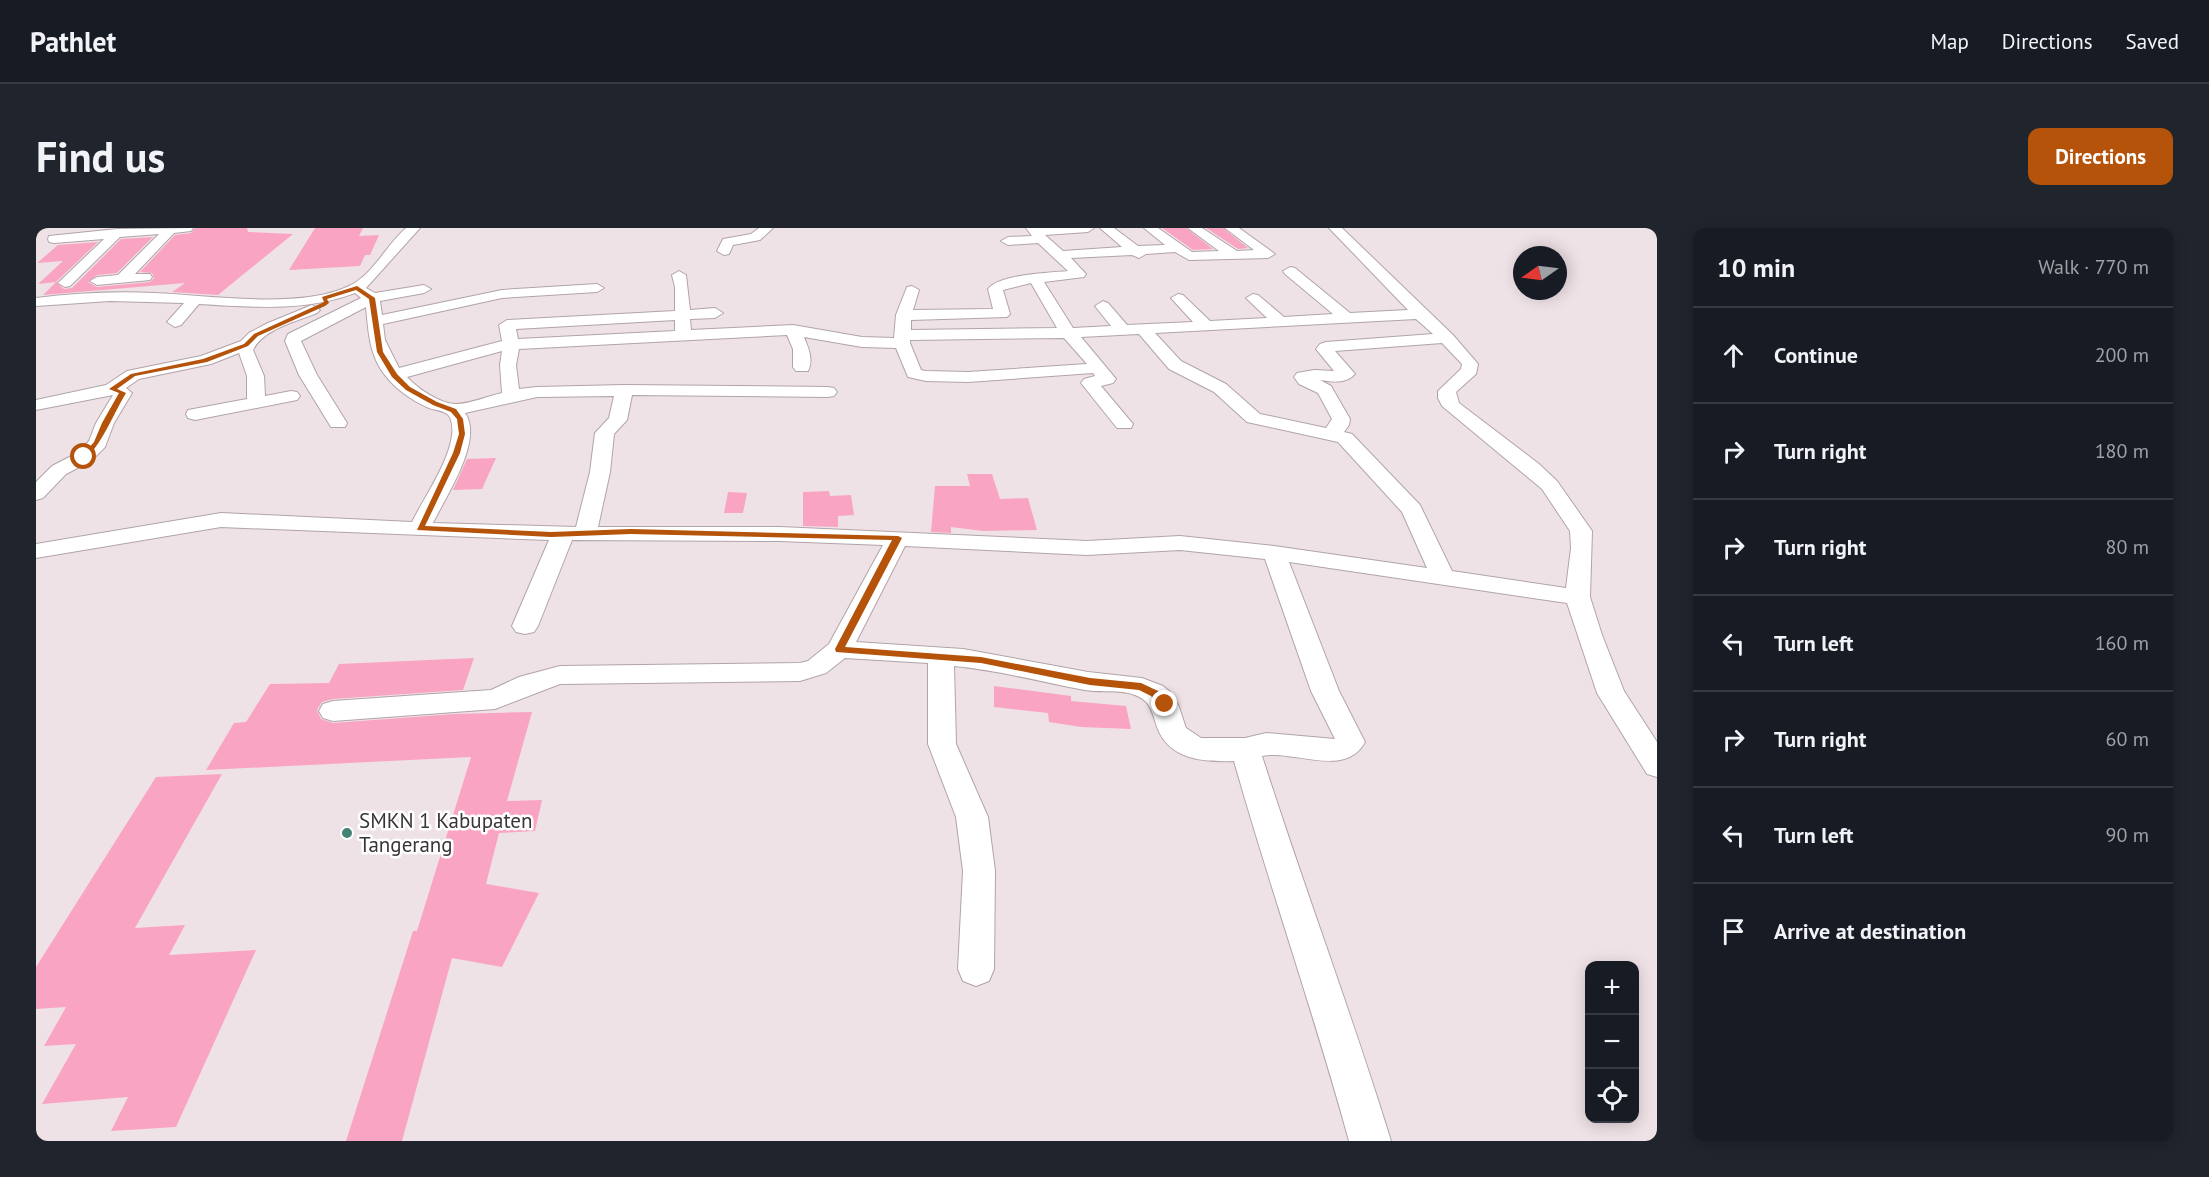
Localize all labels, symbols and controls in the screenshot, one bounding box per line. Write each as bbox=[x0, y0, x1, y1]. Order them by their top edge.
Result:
text: Pathlet bbox=[30, 23, 116, 60]
text: Map bbox=[1930, 28, 1969, 55]
text: Directions bbox=[2002, 28, 2093, 55]
text: Saved bbox=[2126, 28, 2179, 55]
button: Directions bbox=[2028, 128, 2173, 185]
text: Find us bbox=[36, 129, 165, 184]
north arrow bbox=[1513, 246, 1567, 300]
text: 10 min bbox=[1717, 251, 1795, 284]
text: Walk · 770 m bbox=[2038, 254, 2149, 280]
icon: ahead bbox=[1717, 339, 1750, 372]
text: Continue bbox=[1774, 341, 1858, 369]
text: 200 m bbox=[2095, 342, 2149, 368]
icon: right bbox=[1717, 435, 1750, 468]
text: Turn right bbox=[1774, 437, 1866, 465]
text: 180 m bbox=[2095, 438, 2149, 464]
route start bbox=[70, 443, 96, 469]
icon: right bbox=[1717, 531, 1750, 564]
text: Turn right bbox=[1774, 533, 1866, 561]
text: 80 m bbox=[2106, 534, 2149, 560]
icon: left bbox=[1717, 627, 1750, 660]
text: Turn left bbox=[1774, 629, 1854, 657]
text: 160 m bbox=[2095, 630, 2149, 656]
route end bbox=[1151, 690, 1177, 716]
icon: right bbox=[1717, 723, 1750, 756]
text: Turn right bbox=[1774, 725, 1866, 753]
text: 60 m bbox=[2106, 726, 2149, 752]
place label: SMKN 1 Kabupaten Tangerang bbox=[359, 807, 532, 858]
icon: left bbox=[1717, 819, 1750, 852]
text: Turn left bbox=[1774, 821, 1854, 849]
text: 90 m bbox=[2106, 822, 2149, 848]
marker: SMKN 1 Kabupaten Tangerang bbox=[340, 826, 354, 840]
icon: arrive bbox=[1717, 915, 1750, 948]
text: Arrive at destination bbox=[1774, 917, 1966, 945]
map controls bbox=[1585, 961, 1639, 1123]
button: + bbox=[1585, 961, 1639, 1015]
button: − bbox=[1585, 1015, 1639, 1069]
button: locate bbox=[1585, 1069, 1639, 1123]

